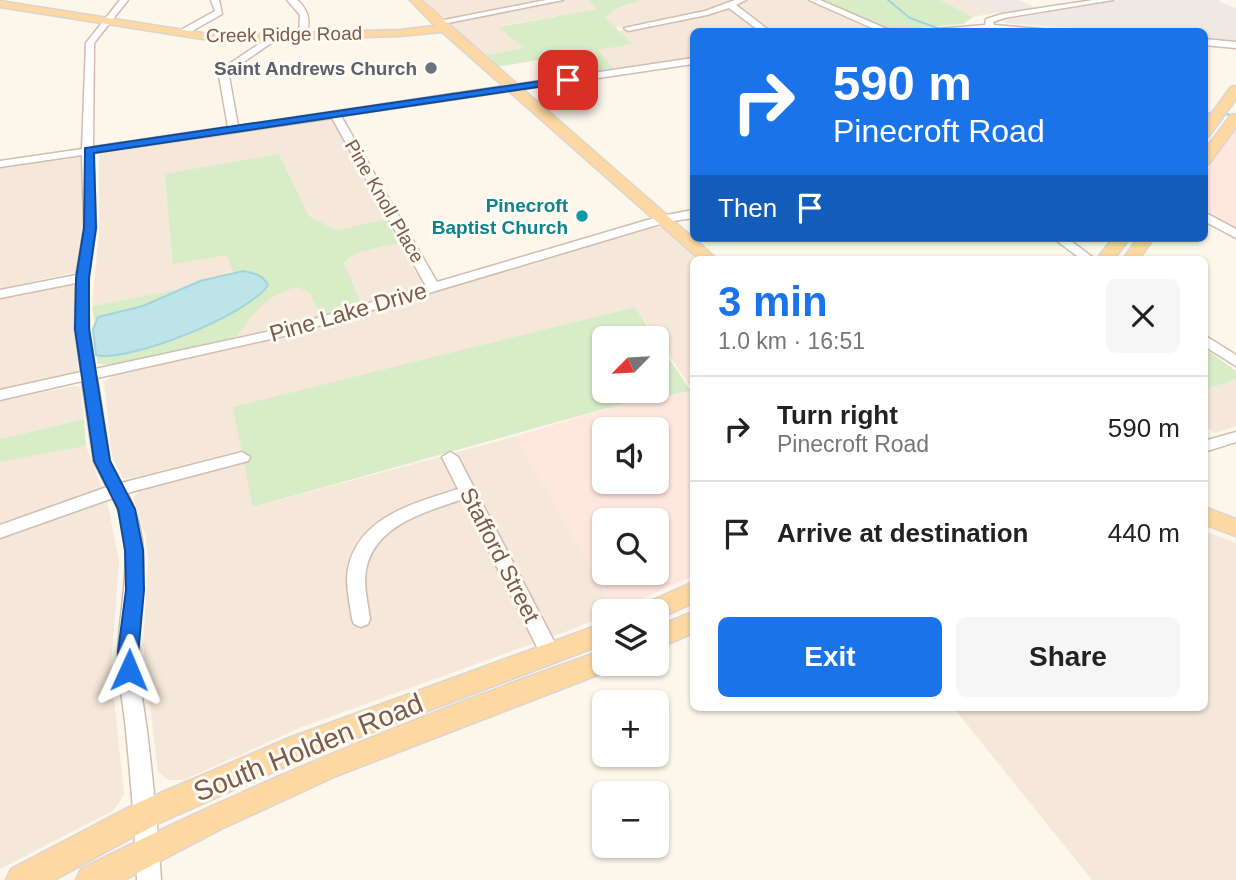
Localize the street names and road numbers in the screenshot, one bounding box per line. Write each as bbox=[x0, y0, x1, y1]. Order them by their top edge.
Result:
street label: Creek Ridge Road bbox=[206, 23, 362, 46]
street label: Pine Knoll Place bbox=[341, 136, 428, 266]
street label: Pine Lake Drive bbox=[266, 277, 430, 347]
street label: Stafford Street bbox=[455, 483, 545, 627]
street label: South Holden Road bbox=[189, 687, 427, 808]

